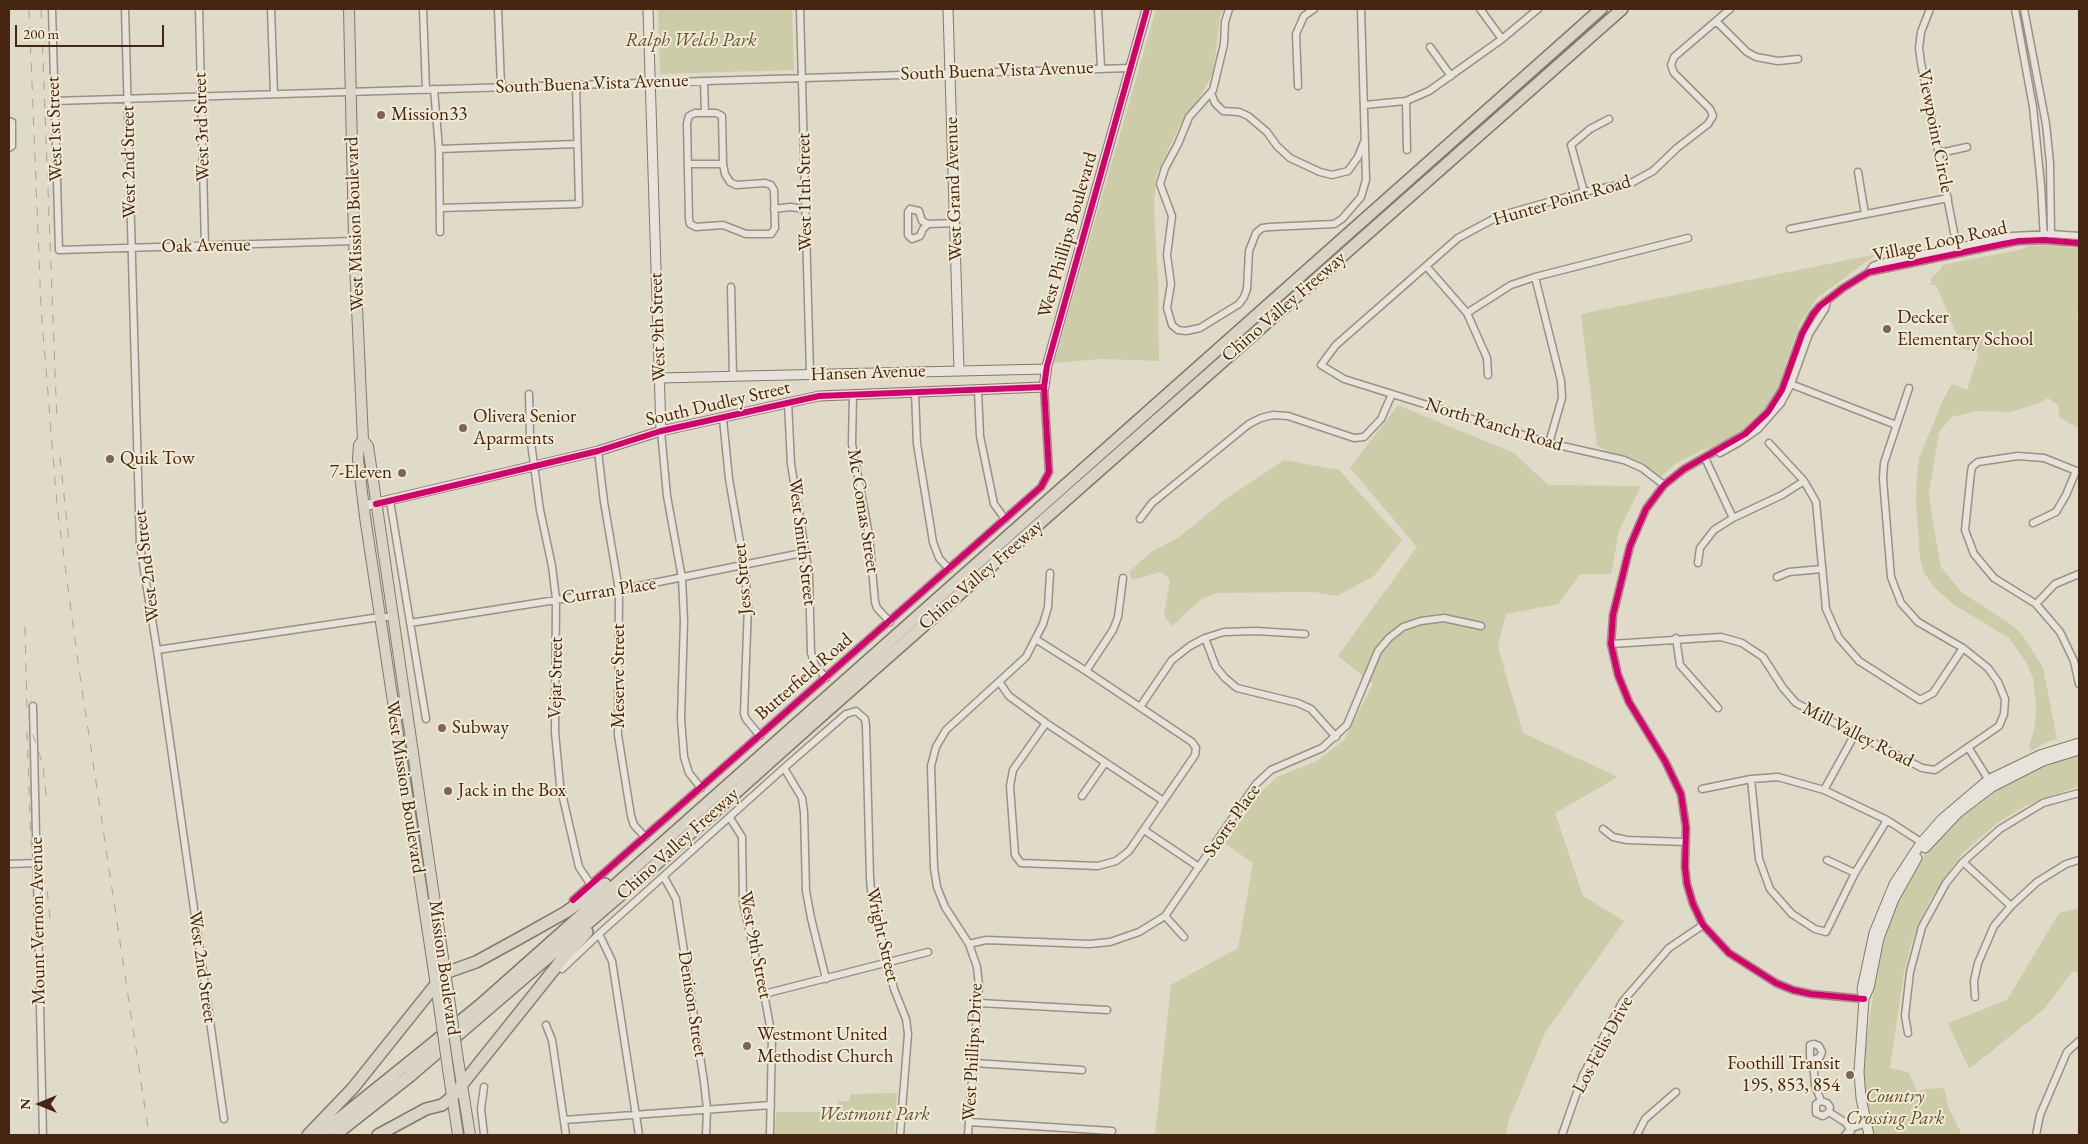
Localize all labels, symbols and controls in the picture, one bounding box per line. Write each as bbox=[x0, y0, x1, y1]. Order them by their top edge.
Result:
scale bar bbox=[18, 15, 166, 47]
text: 200 m bbox=[23, 24, 59, 43]
park label: Ralph Welch Park bbox=[625, 30, 757, 52]
street label: South Buena Vista Avenue bbox=[900, 56, 1094, 86]
street label: Viewpoint Circle bbox=[1912, 67, 1958, 195]
street label: South Buena Vista Avenue bbox=[495, 69, 689, 99]
street label: West 3rd Street bbox=[189, 72, 215, 182]
street label: West 1st Street bbox=[42, 76, 68, 182]
place label: Mission33 bbox=[391, 104, 467, 126]
street label: West 2nd Street bbox=[117, 105, 141, 219]
marker: Mission33 bbox=[375, 109, 387, 121]
street label: West Grand Avenue bbox=[940, 116, 968, 262]
street label: West 11th Street bbox=[793, 133, 817, 251]
street label: West Mission Boulevard bbox=[341, 136, 369, 312]
street label: West Phillips Boulevard bbox=[1033, 149, 1103, 321]
street label: Hunter Point Road bbox=[1491, 170, 1633, 232]
street label: Village Loop Road bbox=[1871, 217, 2009, 267]
street label: Oak Avenue bbox=[161, 234, 251, 258]
street label: Chino Valley Freeway bbox=[1217, 247, 1351, 367]
street label: West 9th Street bbox=[645, 272, 671, 382]
place label: Decker Elementary School bbox=[1897, 307, 2033, 351]
marker: Decker Elementary School bbox=[1881, 323, 1893, 335]
street label: Hansen Avenue bbox=[810, 360, 926, 386]
street label: South Dudley Street bbox=[644, 376, 792, 432]
street label: North Ranch Road bbox=[1422, 393, 1566, 457]
place label: Olivera Senior Aparments bbox=[473, 406, 576, 450]
marker: Olivera Senior Aparments bbox=[457, 422, 469, 434]
street label: Mc Comas Street bbox=[842, 447, 884, 575]
place label: Quik Tow bbox=[120, 448, 195, 470]
marker: Quik Tow bbox=[104, 453, 116, 465]
place label: 7-Eleven bbox=[330, 462, 392, 484]
marker: 7-Eleven bbox=[396, 467, 408, 479]
street label: West Smith Street bbox=[783, 477, 821, 607]
street label: West 2nd Street bbox=[129, 508, 165, 624]
street label: Chino Valley Freeway bbox=[914, 515, 1048, 635]
street label: Jess Street bbox=[729, 542, 757, 616]
street label: Curran Place bbox=[560, 572, 658, 610]
street label: Meserve Street bbox=[608, 624, 630, 728]
street label: Butterfield Road bbox=[751, 628, 857, 726]
street label: Vejar Street bbox=[544, 637, 568, 719]
street label: Mill Valley Road bbox=[1799, 697, 1917, 773]
street label: West Mission Boulevard bbox=[380, 699, 430, 875]
place label: Subway bbox=[452, 717, 509, 739]
marker: Subway bbox=[436, 722, 448, 734]
place label: Jack in the Box bbox=[458, 780, 566, 802]
street label: Storrs Place bbox=[1199, 780, 1265, 862]
street label: Chino Valley Freeway bbox=[612, 783, 744, 905]
marker: Jack in the Box bbox=[442, 785, 454, 797]
street label: Mount Vernon Avenue bbox=[25, 837, 51, 1005]
street label: Wright Street bbox=[860, 886, 904, 984]
street label: West 9th Street bbox=[733, 889, 777, 1001]
street label: Mission Boulevard bbox=[423, 899, 465, 1037]
street label: West 2nd Street bbox=[183, 909, 221, 1025]
street label: Denison Street bbox=[672, 949, 712, 1059]
street label: West Phillips Drive bbox=[958, 983, 988, 1121]
street label: Los Felis Drive bbox=[1568, 993, 1638, 1097]
place label: Westmont United Methodist Church bbox=[757, 1024, 894, 1068]
marker: Westmont United Methodist Church bbox=[741, 1040, 753, 1052]
place label: Foothill Transit 195, 853, 854 bbox=[1727, 1053, 1840, 1097]
marker: Foothill Transit 195, 853, 854 bbox=[1844, 1069, 1856, 1081]
north arrow bbox=[15, 1079, 65, 1129]
park label: Country Crossing Park bbox=[1846, 1086, 1944, 1130]
text: N bbox=[16, 1098, 34, 1110]
park label: Westmont Park bbox=[818, 1104, 930, 1126]

